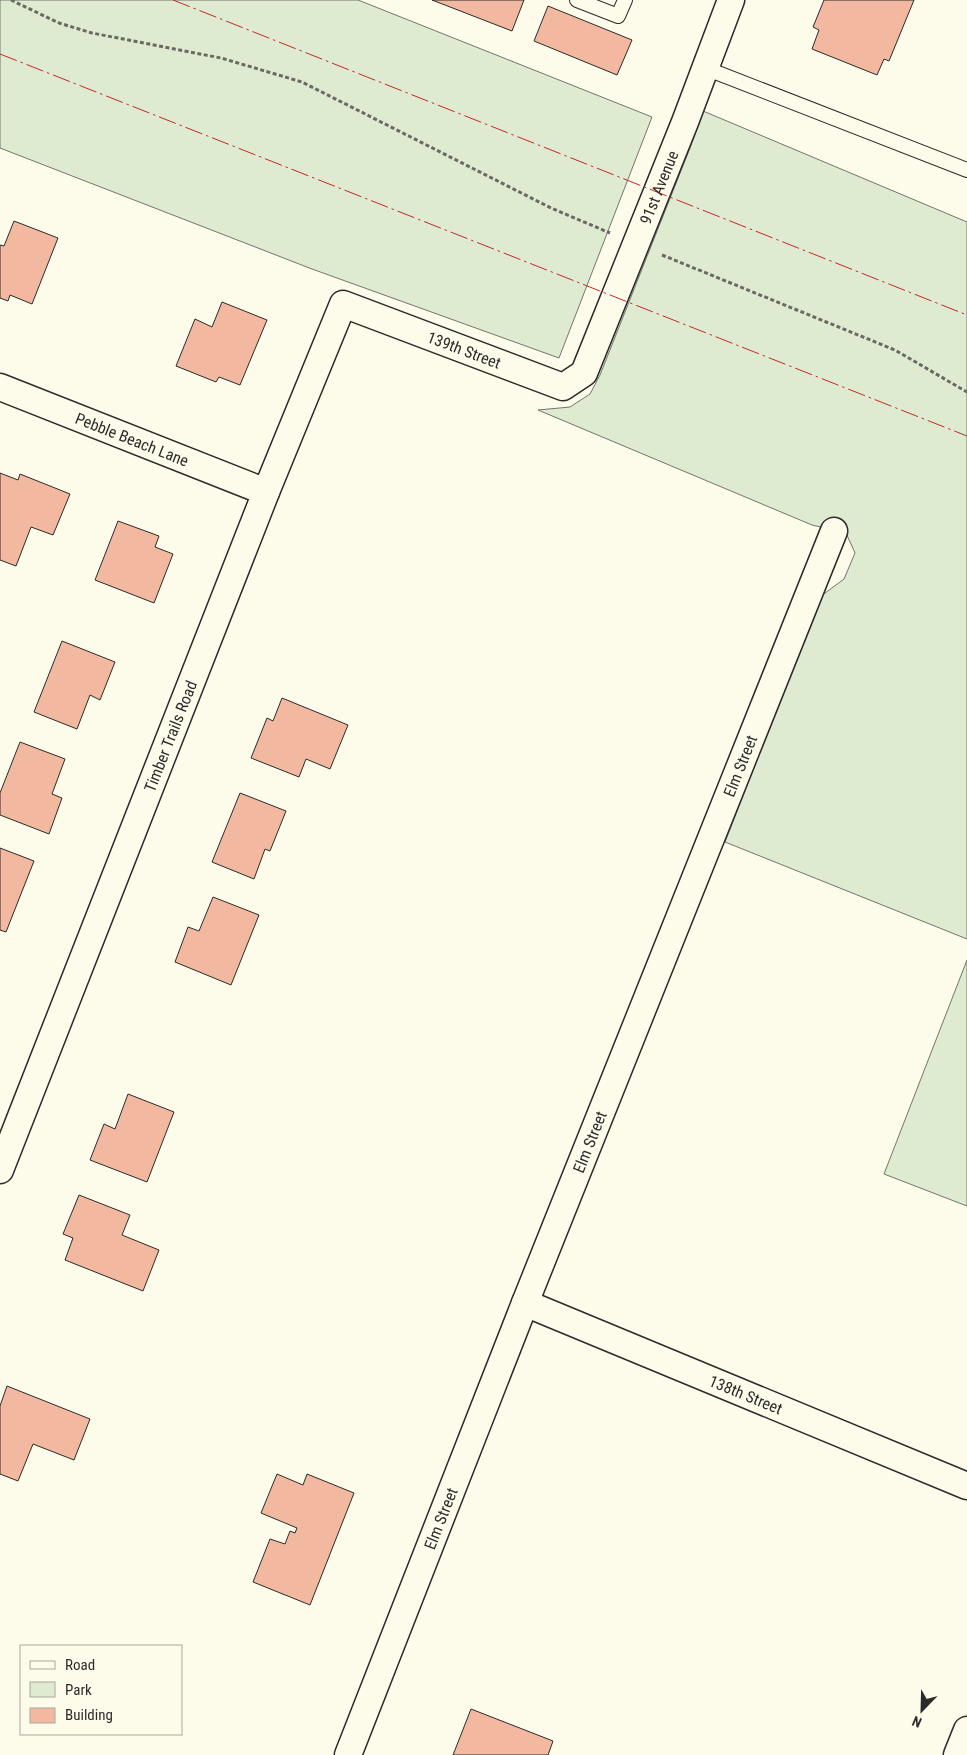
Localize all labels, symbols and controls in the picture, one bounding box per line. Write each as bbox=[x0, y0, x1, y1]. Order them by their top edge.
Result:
street label: 91st Avenue bbox=[635, 148, 682, 227]
street label: 139th Street bbox=[425, 327, 504, 372]
street label: Pebble Beach Lane bbox=[73, 408, 191, 470]
street label: Timber Trails Road bbox=[140, 678, 201, 795]
street label: Elm Street bbox=[719, 732, 761, 799]
street label: Elm Street bbox=[569, 1108, 610, 1175]
street label: 138th Street bbox=[706, 1371, 785, 1418]
street label: Elm Street bbox=[420, 1485, 461, 1552]
legend bbox=[20, 1645, 182, 1735]
text: Road bbox=[65, 1656, 95, 1674]
text: Park bbox=[65, 1681, 92, 1699]
north arrow bbox=[897, 1685, 947, 1735]
text: Building bbox=[65, 1706, 113, 1724]
text: N bbox=[910, 1713, 924, 1731]

